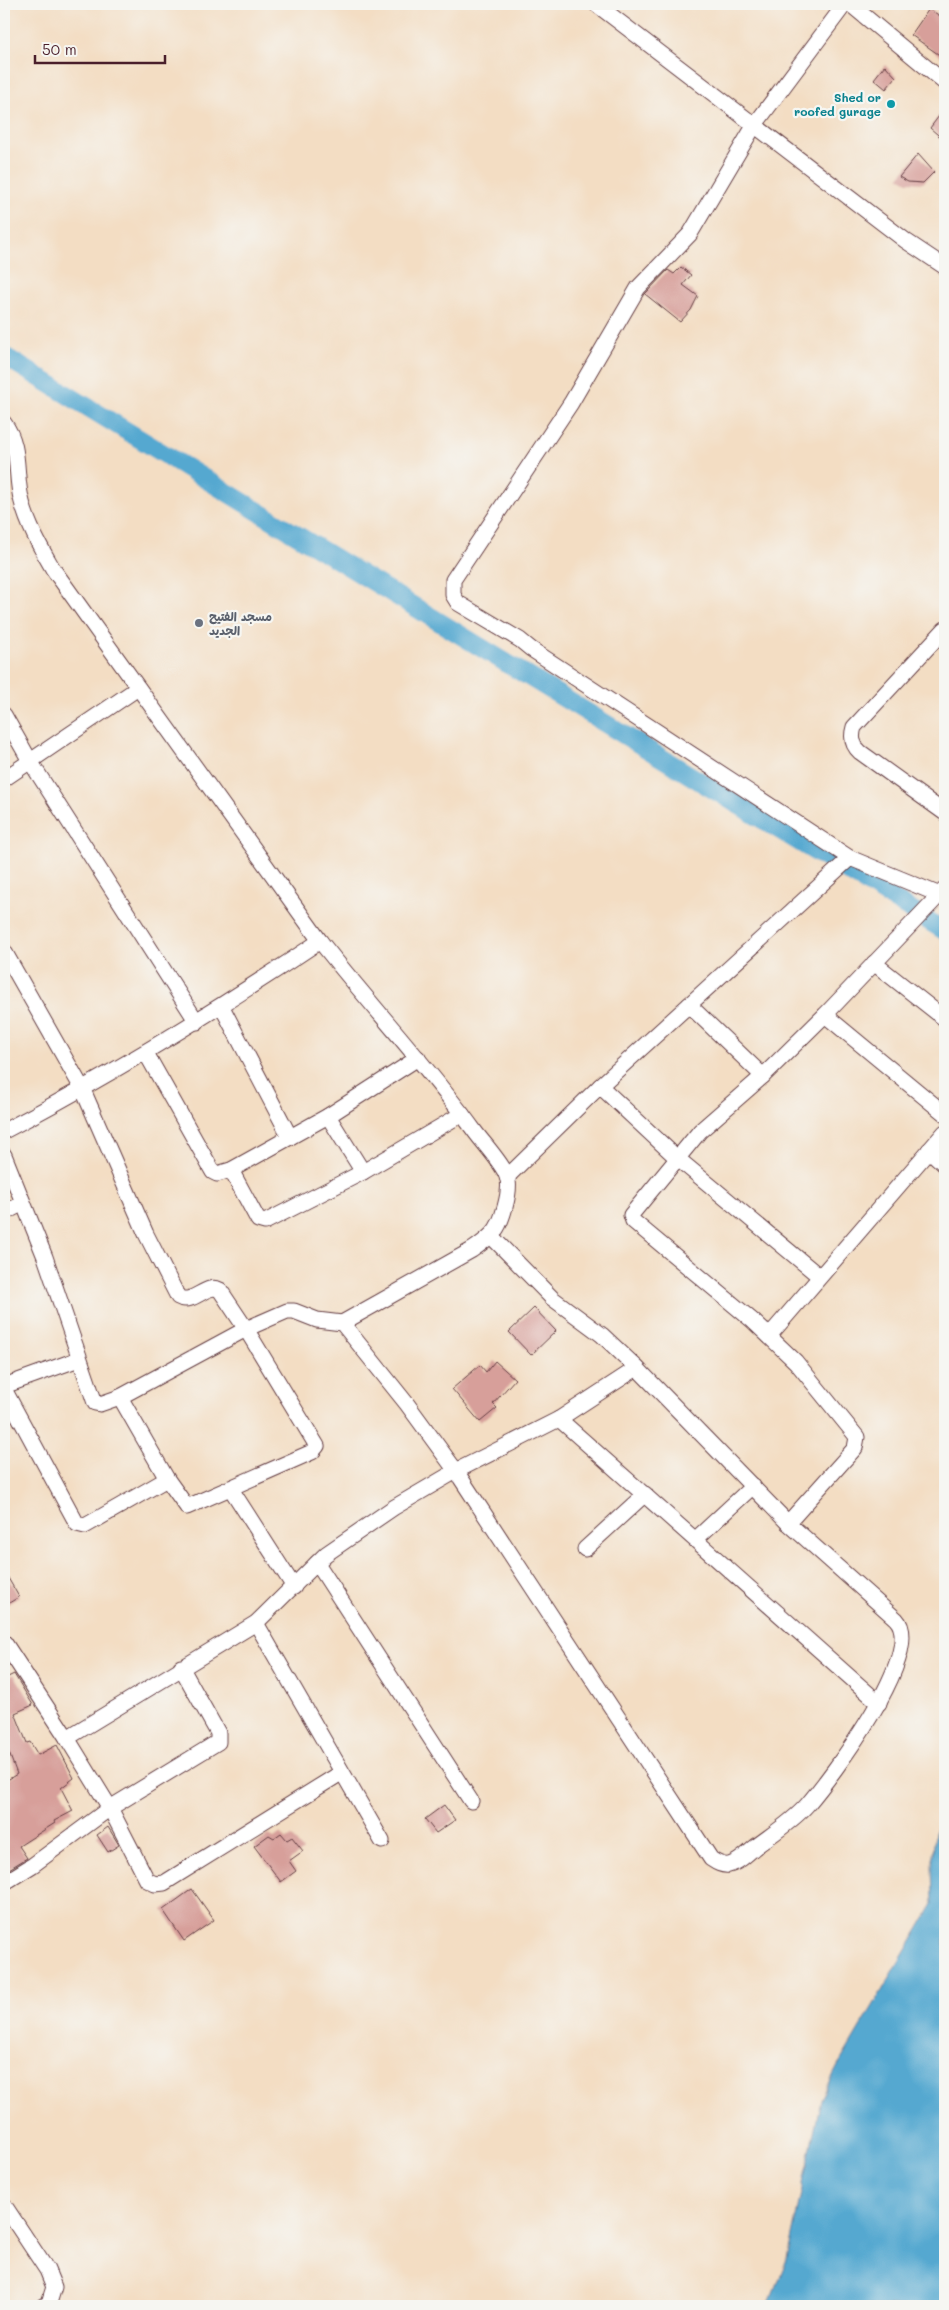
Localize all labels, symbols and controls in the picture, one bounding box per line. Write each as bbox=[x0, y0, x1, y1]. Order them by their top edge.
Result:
scale bar bbox=[35, 32, 165, 64]
text: 50 m bbox=[42, 39, 77, 59]
place label: Shed or roofed gurage bbox=[794, 89, 881, 119]
marker: Shed or roofed gurage bbox=[885, 98, 897, 110]
place label: مسجد الفتيح الجديد bbox=[209, 608, 272, 638]
marker: مسجد الفتيح الجديد bbox=[193, 617, 205, 629]

